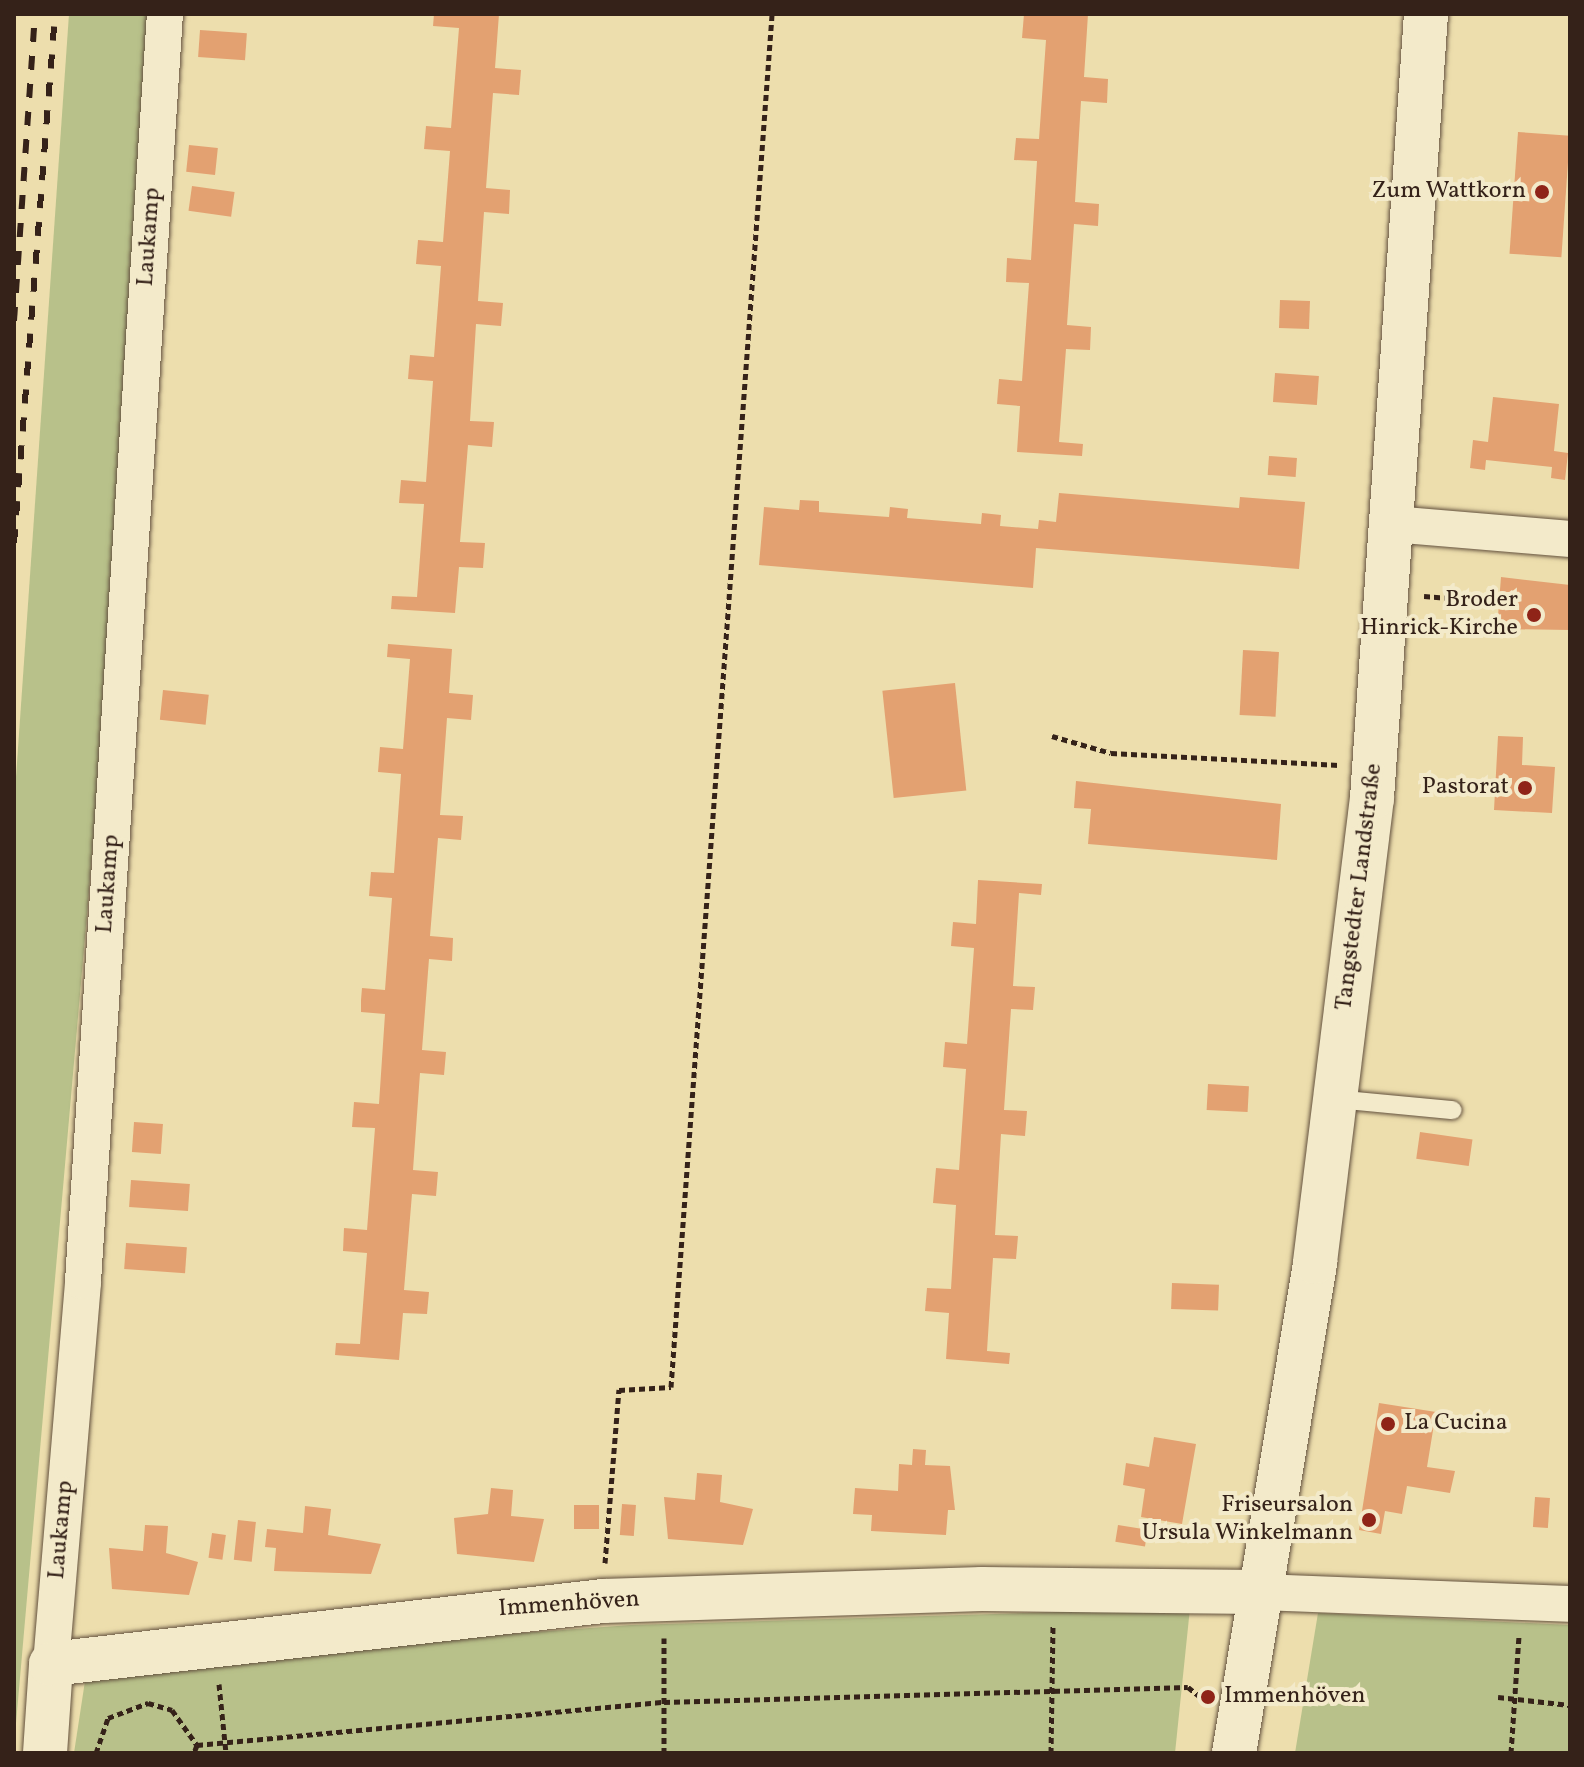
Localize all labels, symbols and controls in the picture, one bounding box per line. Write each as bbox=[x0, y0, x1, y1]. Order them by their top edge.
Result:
place label: Zum Wattkorn bbox=[1371, 178, 1526, 206]
marker: Zum Wattkorn bbox=[1533, 183, 1551, 201]
street label: Laukamp bbox=[132, 187, 168, 287]
place label: Broder Hinrick-Kirche bbox=[1360, 587, 1518, 643]
marker: Broder Hinrick-Kirche bbox=[1525, 606, 1543, 624]
street label: Tangstedter Landstraße bbox=[1331, 762, 1389, 1012]
place label: Pastorat bbox=[1422, 774, 1509, 802]
marker: Pastorat bbox=[1516, 779, 1534, 797]
street label: Laukamp bbox=[91, 834, 127, 934]
place label: La Cucina bbox=[1404, 1410, 1508, 1438]
marker: La Cucina bbox=[1379, 1415, 1397, 1433]
street label: Laukamp bbox=[43, 1479, 81, 1581]
place label: Friseursalon Ursula Winkelmann bbox=[1141, 1492, 1353, 1548]
marker: Friseursalon Ursula Winkelmann bbox=[1360, 1511, 1378, 1529]
street label: Immenhöven bbox=[497, 1586, 641, 1624]
place label: Immenhöven bbox=[1224, 1683, 1366, 1711]
marker: Immenhöven bbox=[1199, 1688, 1217, 1706]

